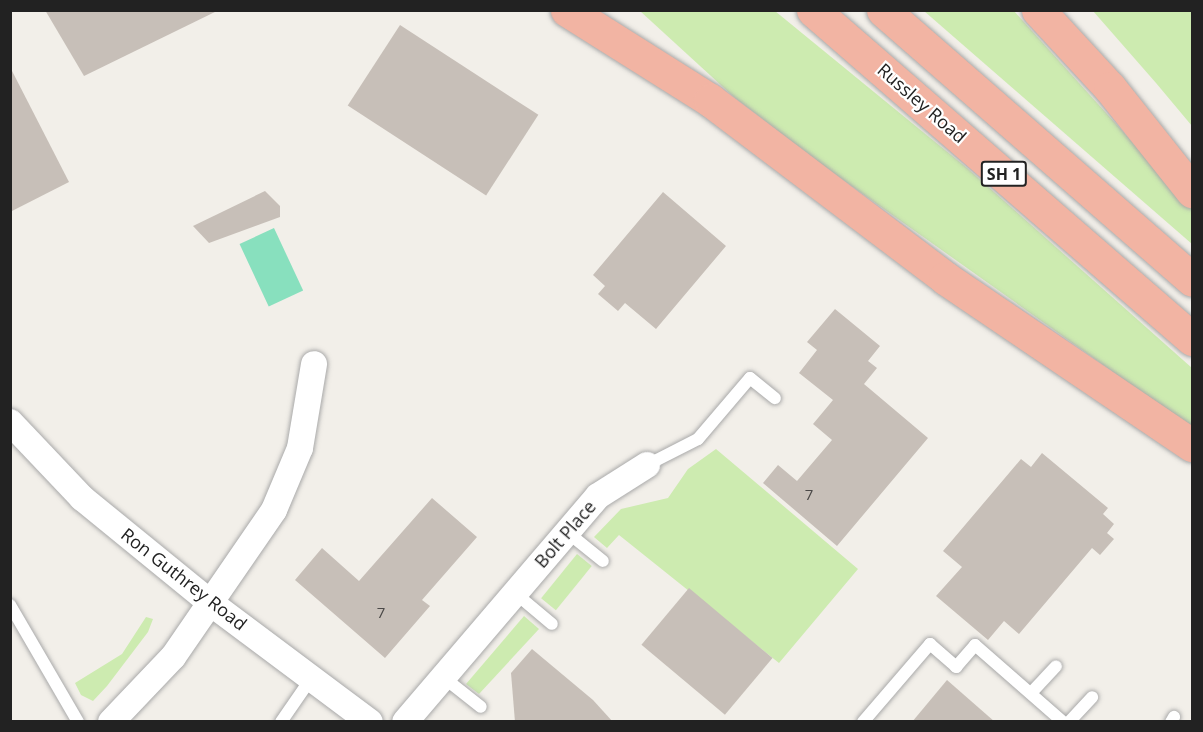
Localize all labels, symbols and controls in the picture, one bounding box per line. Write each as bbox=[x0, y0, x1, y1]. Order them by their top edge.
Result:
street label: Russley Road bbox=[873, 59, 971, 147]
road number: SH 1 bbox=[980, 161, 1028, 187]
house number: 7 bbox=[805, 486, 813, 504]
street label: Bolt Place bbox=[530, 496, 600, 572]
street label: Ron Guthrey Road bbox=[117, 523, 251, 635]
house number: 7 bbox=[377, 604, 385, 622]

